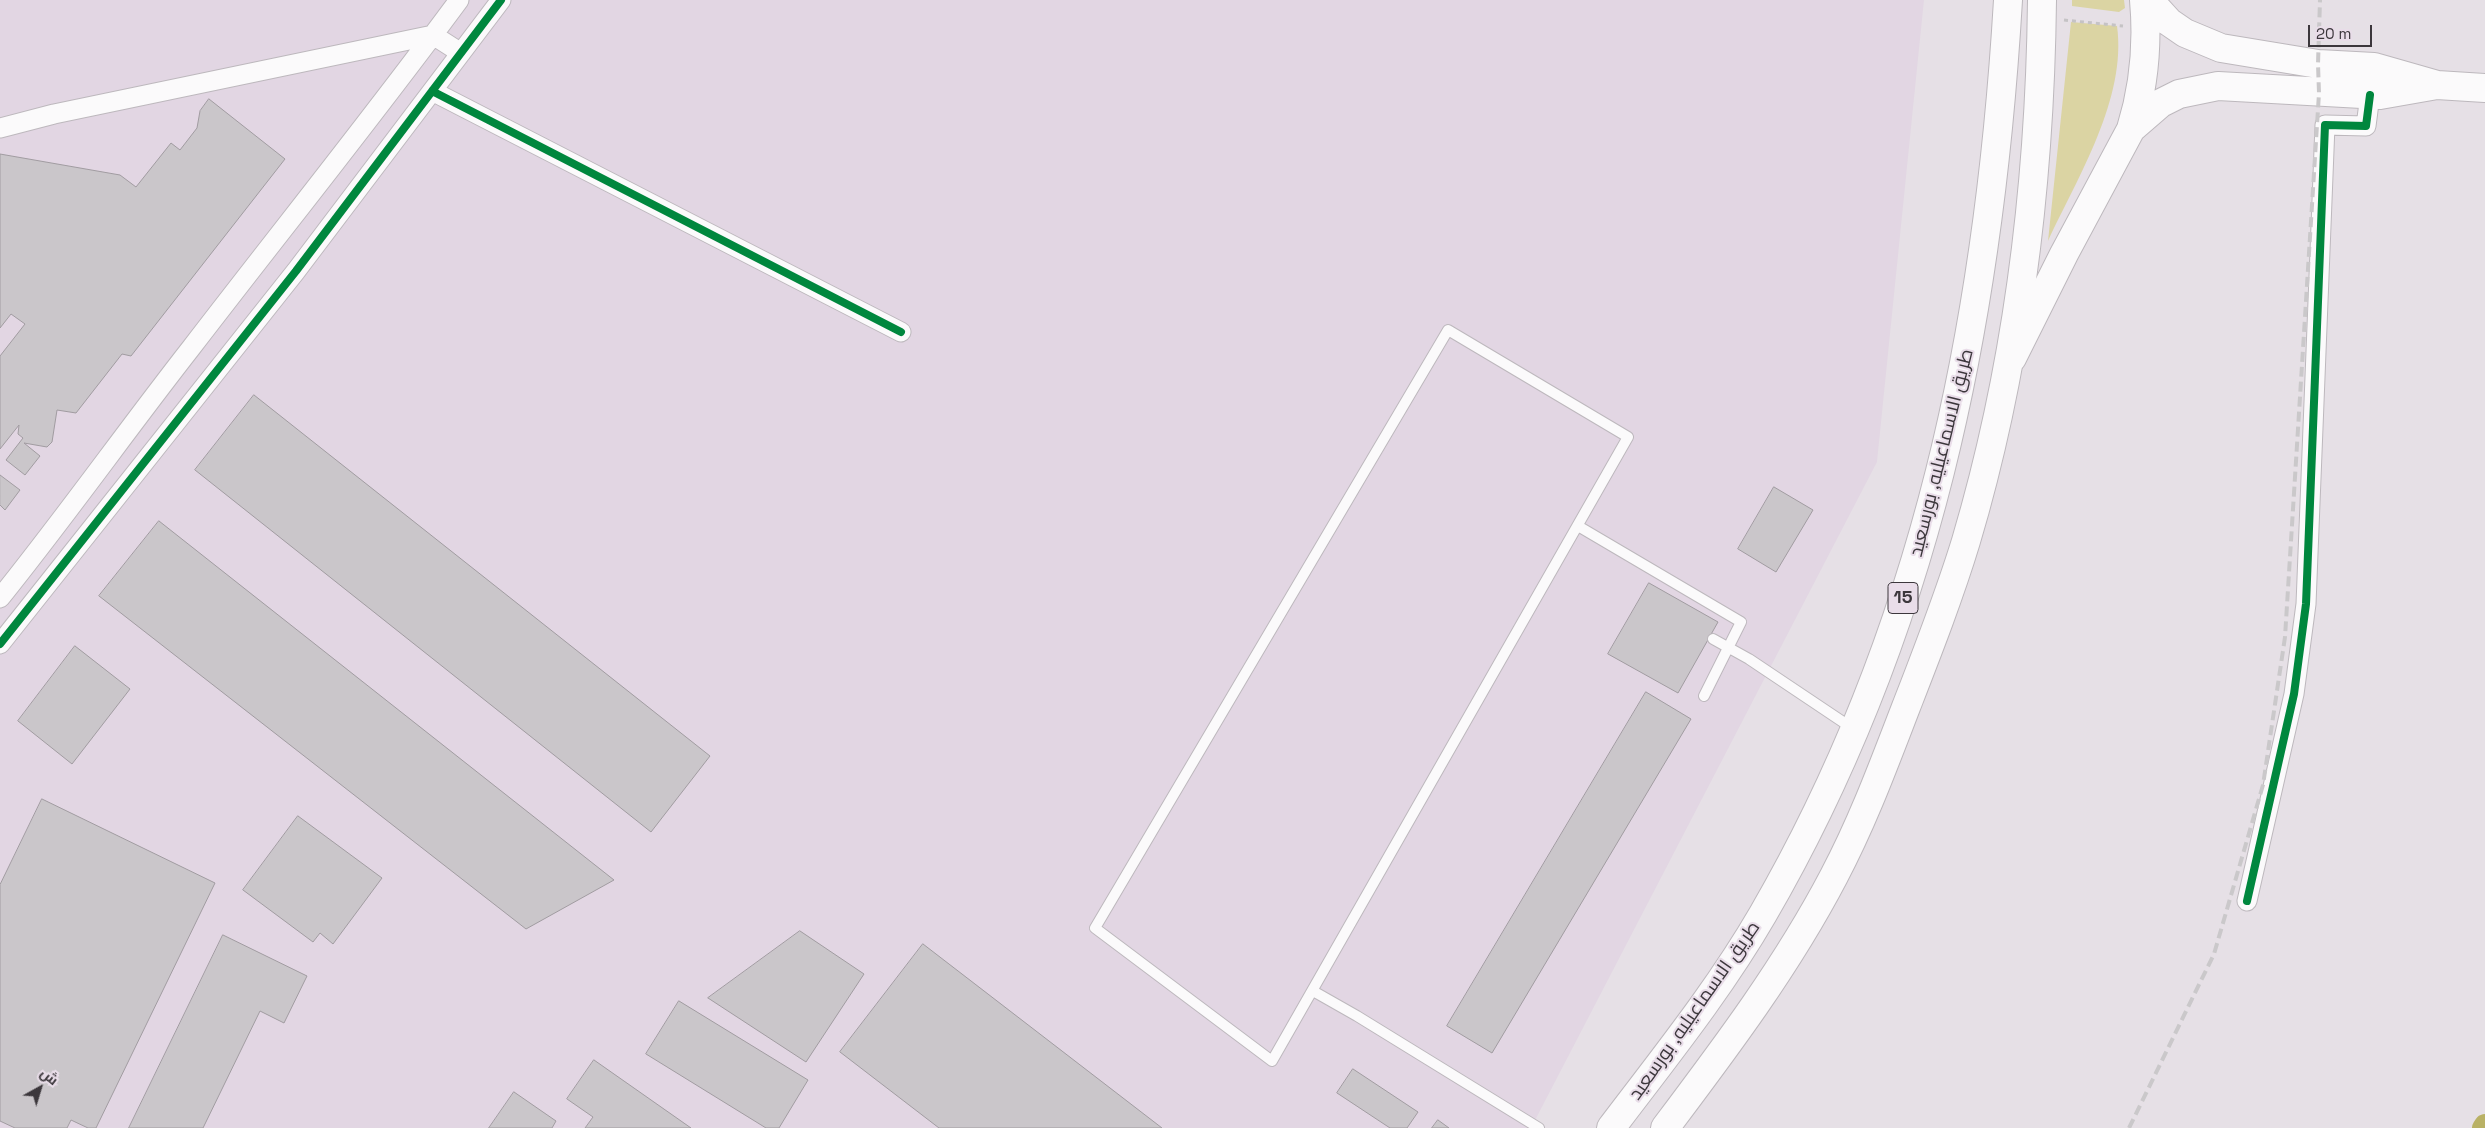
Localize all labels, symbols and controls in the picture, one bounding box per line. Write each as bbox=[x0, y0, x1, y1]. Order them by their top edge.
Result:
scale bar bbox=[2310, 15, 2374, 47]
text: 20 m bbox=[2316, 24, 2351, 43]
street label: طريق الاسماعيليه, بورسعيد bbox=[1905, 347, 1979, 559]
road number: 15 bbox=[1888, 582, 1918, 614]
street label: طريق الاسماعيليه, بورسعيد bbox=[1624, 917, 1766, 1105]
north arrow bbox=[15, 1063, 65, 1113]
text: ش bbox=[37, 1064, 62, 1089]

